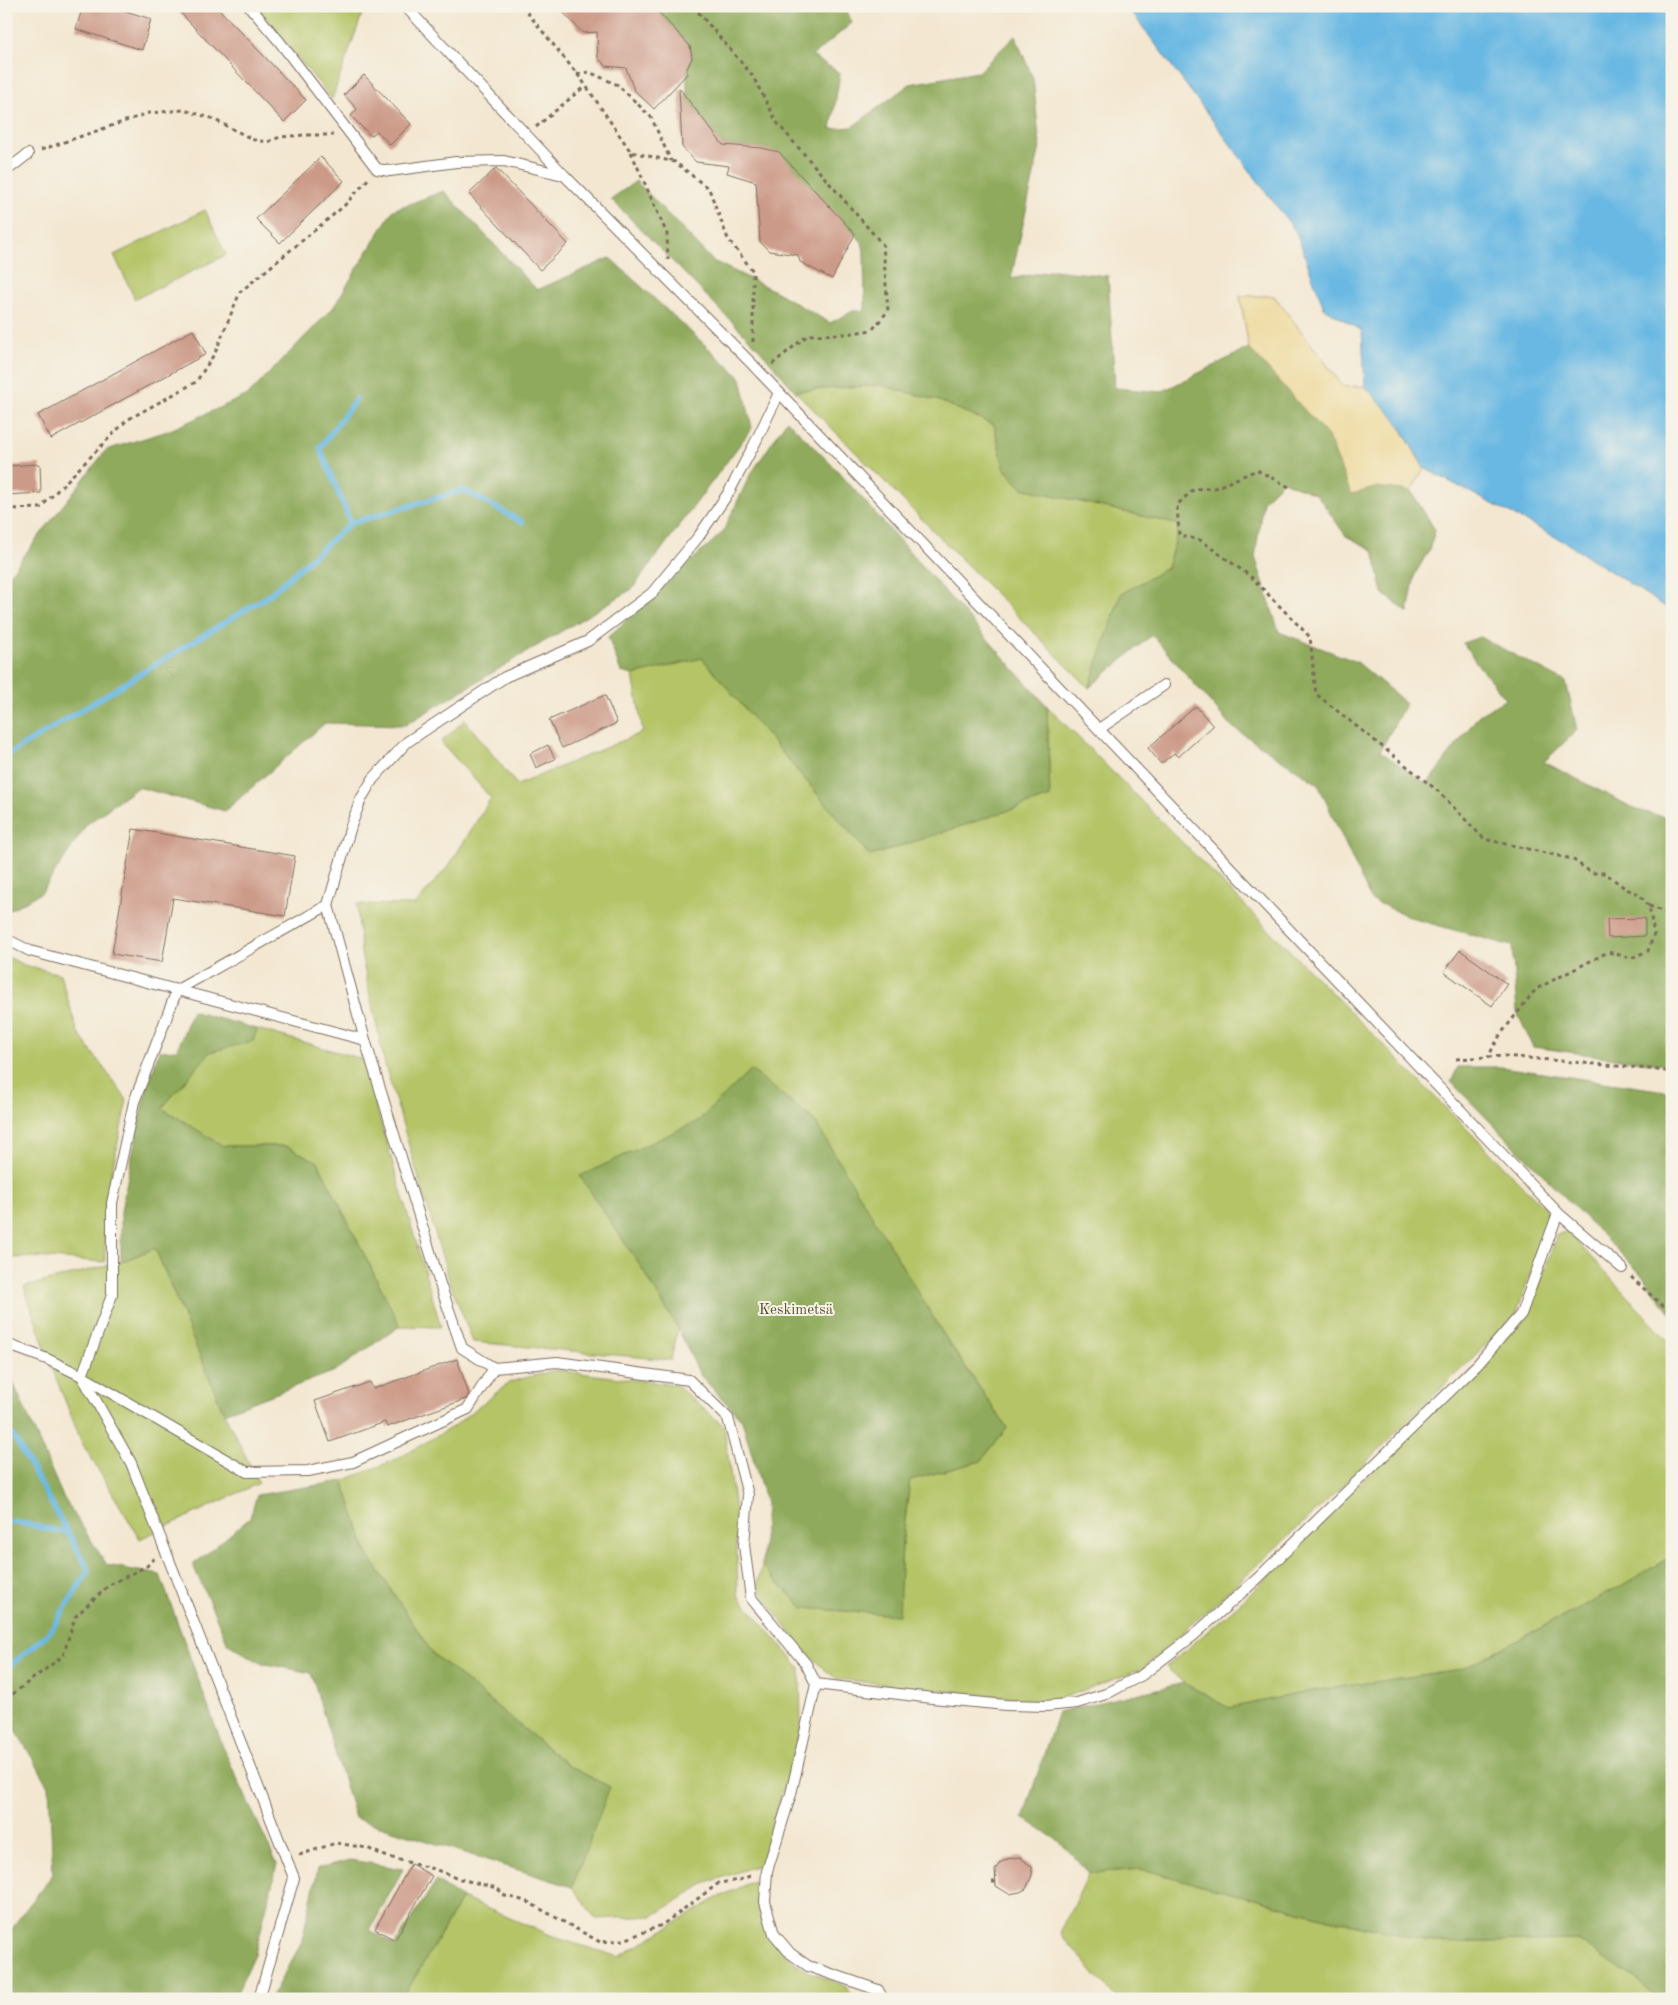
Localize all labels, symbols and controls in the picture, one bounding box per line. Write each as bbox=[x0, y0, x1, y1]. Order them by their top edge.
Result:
park label: Keskimetsä bbox=[759, 1303, 834, 1318]

